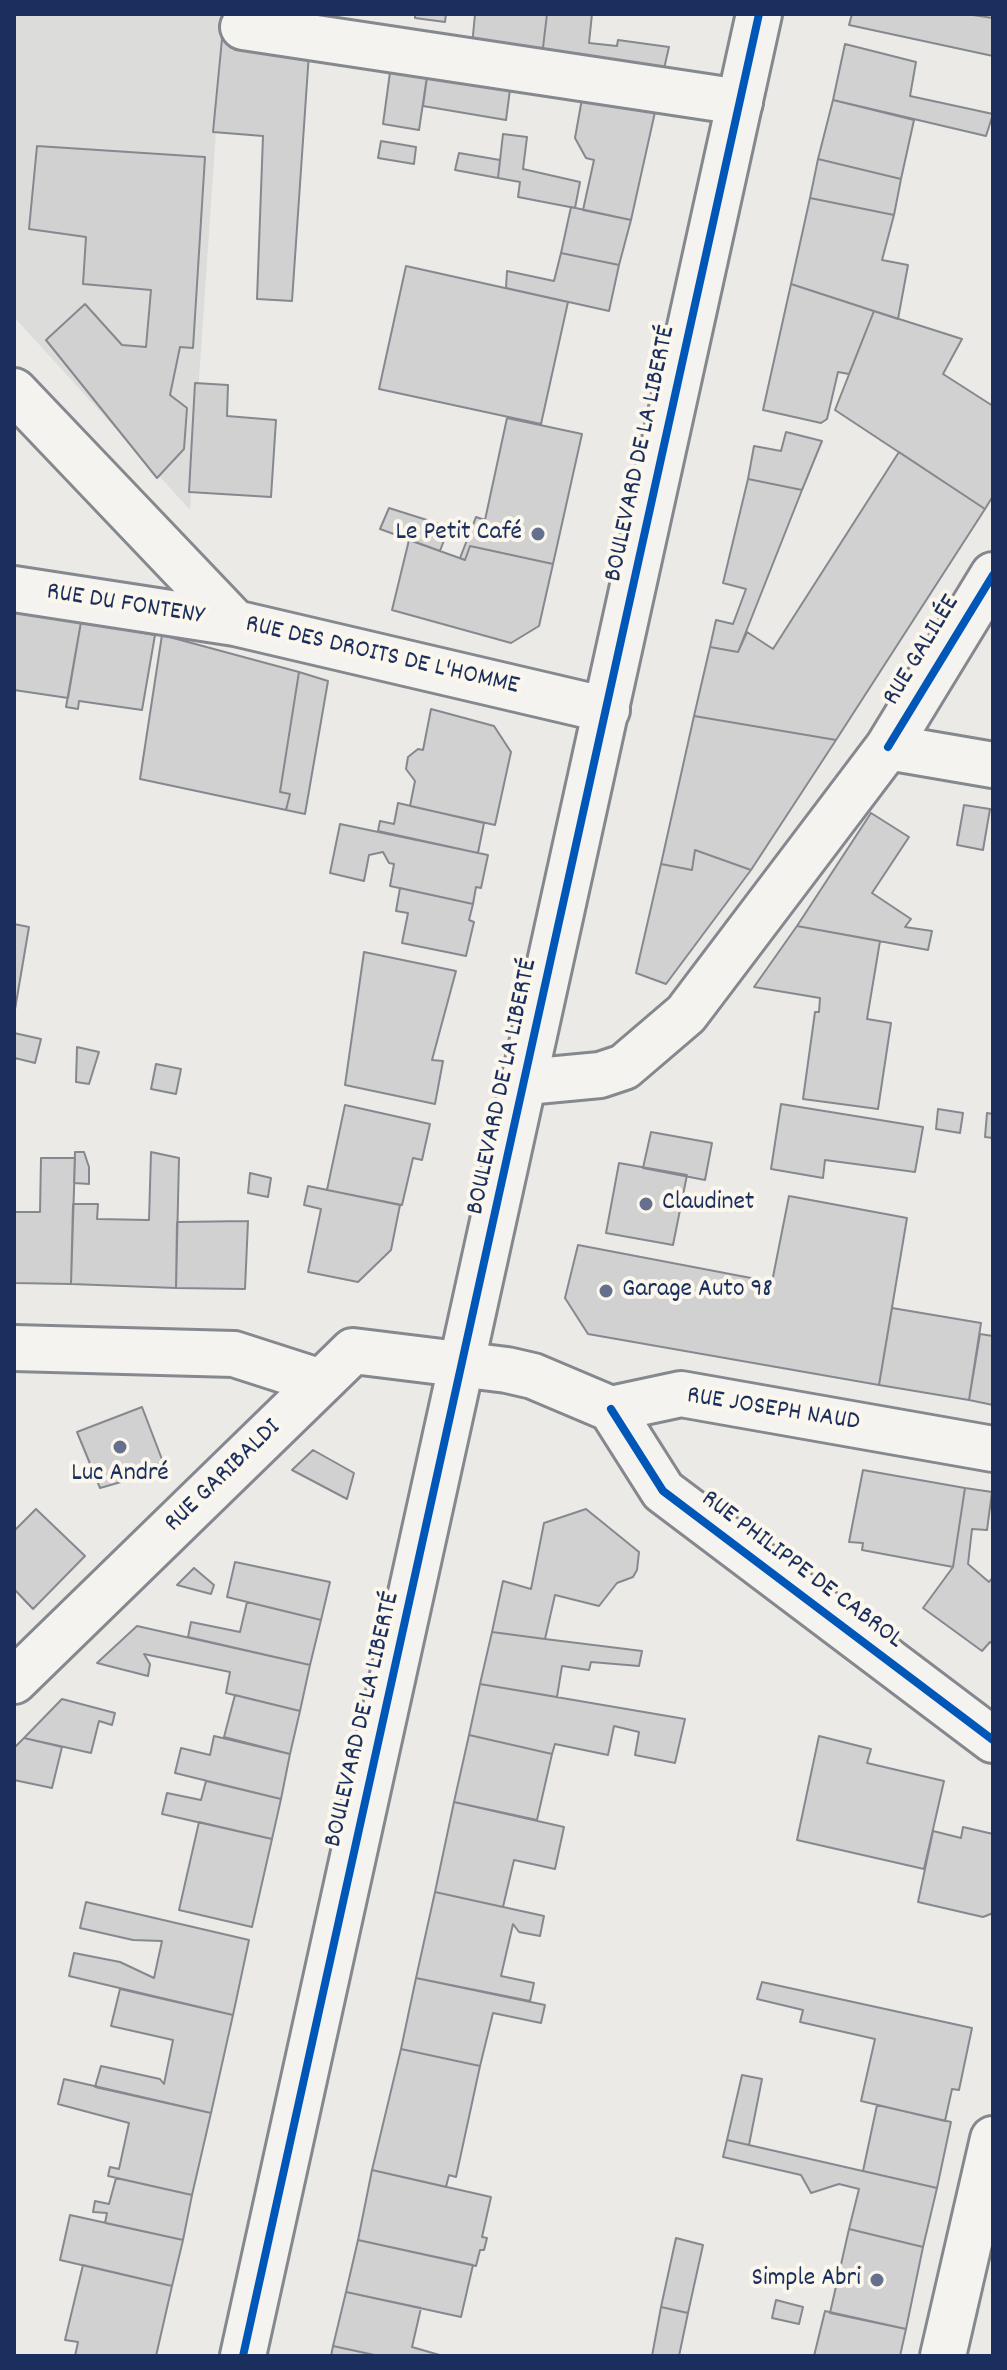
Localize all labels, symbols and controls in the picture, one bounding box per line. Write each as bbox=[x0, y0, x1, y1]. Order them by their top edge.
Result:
street label: BOULEVARD DE LA LIBERTÉ bbox=[600, 323, 684, 585]
place label: Le Petit Café bbox=[395, 518, 522, 550]
marker: Le Petit Café bbox=[529, 525, 547, 543]
street label: RUE DU FONTENY bbox=[44, 578, 206, 634]
street label: RUE GALILÉE bbox=[878, 590, 968, 712]
street label: RUE DES DROITS DE L'HOMME bbox=[242, 610, 522, 704]
street label: BOULEVARD DE LA LIBERTÉ bbox=[462, 956, 546, 1218]
place label: Claudinet bbox=[662, 1188, 754, 1220]
marker: Claudinet bbox=[637, 1195, 655, 1213]
place label: Garage Auto 98 bbox=[622, 1275, 773, 1307]
marker: Garage Auto 98 bbox=[597, 1282, 615, 1300]
street label: RUE JOSEPH NAUD bbox=[684, 1382, 862, 1440]
street label: RUE GARIBALDI bbox=[159, 1414, 289, 1540]
marker: Luc André bbox=[111, 1438, 129, 1456]
place label: Luc André bbox=[71, 1459, 169, 1491]
street label: RUE PHILIPPE DE CABROL bbox=[694, 1485, 908, 1657]
street label: BOULEVARD DE LA LIBERTÉ bbox=[319, 1590, 409, 1850]
place label: Simple Abri bbox=[751, 2264, 861, 2296]
marker: Simple Abri bbox=[868, 2271, 886, 2289]

